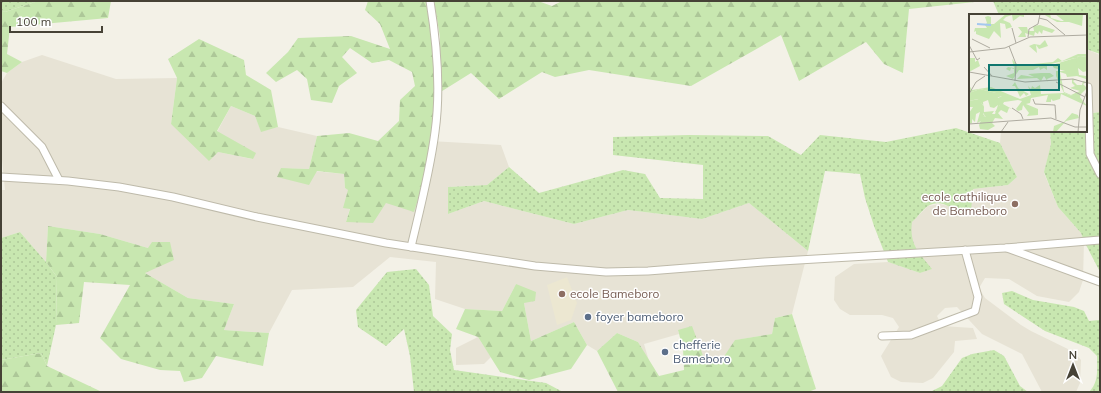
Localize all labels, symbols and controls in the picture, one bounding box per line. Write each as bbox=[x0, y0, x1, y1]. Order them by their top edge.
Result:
scale bar bbox=[10, 8, 102, 34]
text: 100 m bbox=[16, 14, 51, 29]
inset map bbox=[969, 14, 1087, 132]
place label: ecole cathilique de Bameboro bbox=[922, 189, 1007, 218]
marker: ecole cathilique de Bameboro bbox=[1010, 199, 1020, 209]
place label: ecole Bameboro bbox=[570, 286, 659, 301]
marker: ecole Bameboro bbox=[557, 289, 567, 299]
place label: foyer bameboro bbox=[596, 309, 684, 324]
marker: foyer bameboro bbox=[583, 312, 593, 322]
place label: chefferie Bameboro bbox=[673, 337, 731, 366]
north arrow bbox=[1053, 345, 1093, 385]
marker: chefferie Bameboro bbox=[660, 347, 670, 357]
text: N bbox=[1069, 348, 1077, 362]

